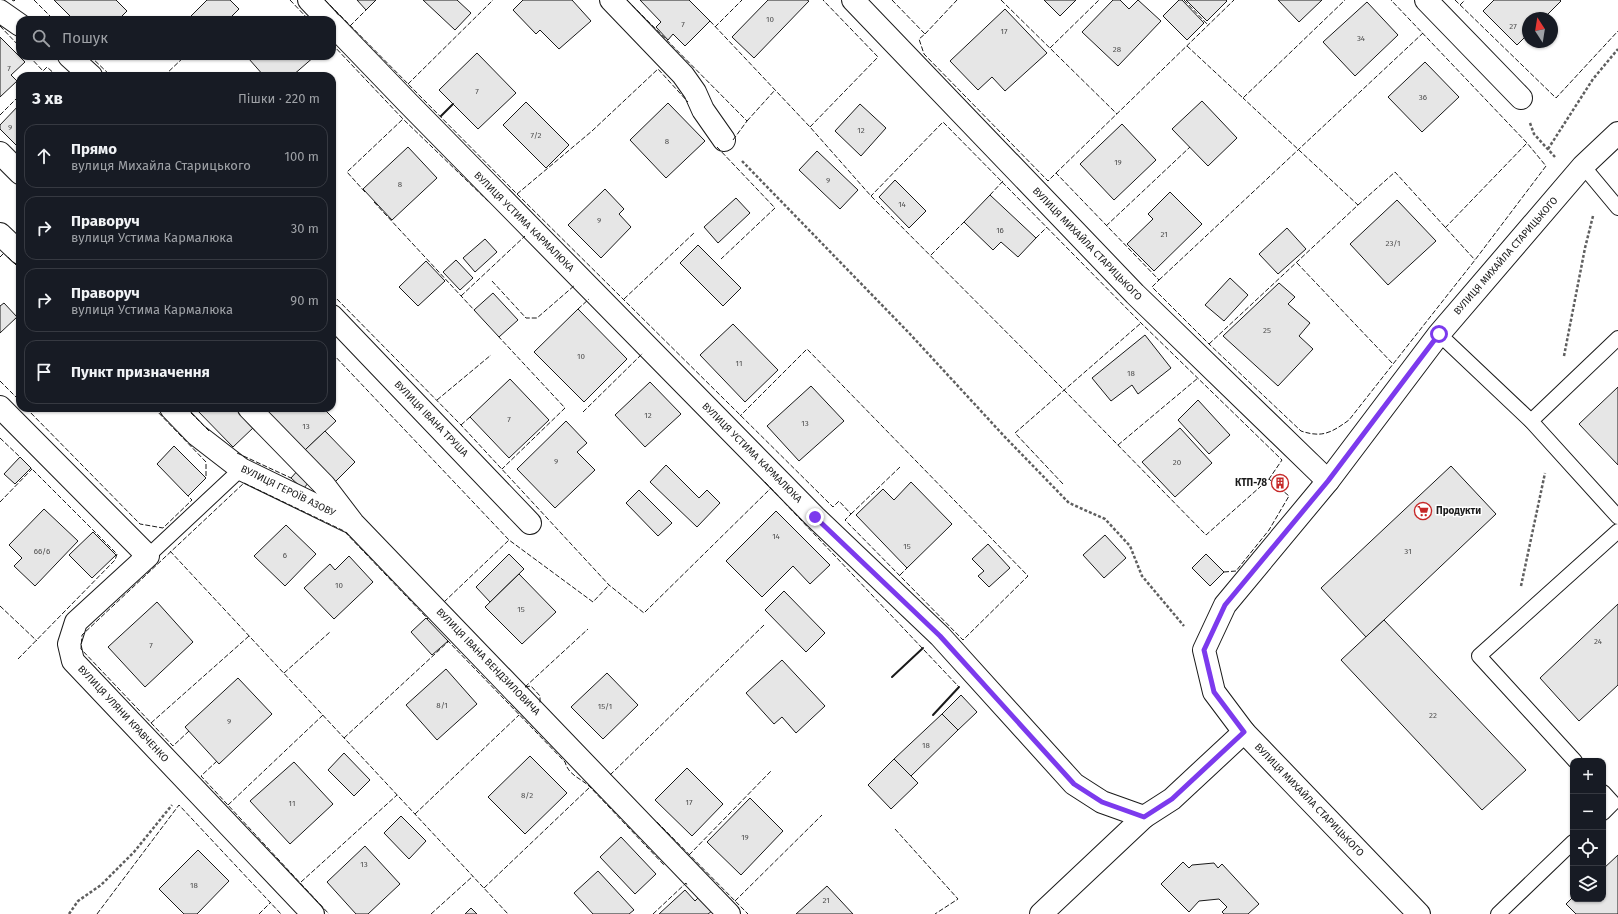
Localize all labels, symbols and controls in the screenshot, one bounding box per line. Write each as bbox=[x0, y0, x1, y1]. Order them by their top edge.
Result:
north arrow bbox=[1522, 12, 1558, 48]
house number: 10 bbox=[766, 15, 774, 24]
search box bbox=[16, 16, 336, 60]
house number: 7 bbox=[681, 20, 685, 29]
house number: 27 bbox=[1509, 22, 1517, 31]
icon: search bbox=[30, 27, 52, 49]
house number: 17 bbox=[1000, 27, 1008, 36]
text: Пошук bbox=[62, 29, 108, 47]
house number: 34 bbox=[1357, 34, 1366, 43]
house number: 28 bbox=[1113, 45, 1122, 54]
house number: 7 bbox=[7, 64, 11, 73]
house number: 7 bbox=[475, 87, 479, 96]
text: 3 хв bbox=[32, 88, 63, 109]
text: Пішки · 220 m bbox=[238, 91, 320, 106]
house number: 36 bbox=[1419, 93, 1427, 102]
house number: 9 bbox=[8, 123, 12, 132]
house number: 12 bbox=[857, 126, 865, 135]
house number: 7/2 bbox=[530, 131, 542, 140]
house number: 8 bbox=[665, 137, 670, 146]
text: Прямо bbox=[71, 140, 117, 158]
icon: ahead bbox=[33, 145, 55, 167]
text: 100 m bbox=[284, 149, 319, 164]
text: вулиця Михайла Старицького bbox=[71, 158, 251, 173]
house number: 19 bbox=[1114, 158, 1122, 167]
street label: ВУЛИЦЯ УСТИМА КАРМАЛЮКА bbox=[471, 169, 577, 275]
house number: 9 bbox=[826, 176, 830, 185]
house number: 8 bbox=[398, 180, 403, 189]
street label: ВУЛИЦЯ МИХАЙЛА СТАРИЦЬКОГО bbox=[1030, 184, 1145, 303]
street label: ВУЛИЦЯ МИХАЙЛА СТАРИЦЬКОГО bbox=[1451, 194, 1561, 317]
house number: 14 bbox=[898, 200, 907, 209]
text: Праворуч bbox=[71, 212, 140, 230]
house number: 9 bbox=[597, 216, 601, 225]
icon: right bbox=[33, 217, 55, 239]
text: 30 m bbox=[291, 221, 319, 236]
house number: 16 bbox=[996, 226, 1004, 235]
text: вулиця Устима Кармалюка bbox=[71, 230, 233, 245]
house number: 21 bbox=[1160, 230, 1168, 239]
house number: 23/1 bbox=[1386, 239, 1400, 248]
text: Праворуч bbox=[71, 284, 140, 302]
icon: right bbox=[33, 289, 55, 311]
text: 90 m bbox=[290, 293, 319, 308]
text: вулиця Устима Кармалюка bbox=[71, 302, 233, 317]
route start bbox=[1430, 325, 1448, 343]
house number: 25 bbox=[1263, 326, 1271, 335]
house number: 10 bbox=[577, 352, 585, 361]
house number: 11 bbox=[736, 359, 742, 368]
icon: arrive bbox=[33, 361, 55, 383]
text: Пункт призначення bbox=[71, 363, 210, 381]
house number: 18 bbox=[1127, 369, 1136, 378]
street label: ВУЛИЦЯ ІВАНА ТРУША bbox=[392, 379, 471, 460]
street label: ВУЛИЦЯ УСТИМА КАРМАЛЮКА bbox=[699, 400, 805, 506]
house number: 12 bbox=[644, 411, 652, 420]
house number: 7 bbox=[507, 415, 511, 424]
house number: 13 bbox=[801, 419, 809, 428]
house number: 13 bbox=[302, 422, 310, 431]
house number: 9 bbox=[554, 457, 558, 466]
house number: 20 bbox=[1173, 458, 1182, 467]
street label: ВУЛИЦЯ ГЕРОЇВ АЗОВУ bbox=[239, 461, 339, 519]
building icon: КТП-78 bbox=[1270, 473, 1290, 493]
place label: КТП-78 bbox=[1235, 477, 1267, 489]
supermarket icon: Продукти bbox=[1413, 501, 1433, 521]
place label: Продукти bbox=[1436, 505, 1481, 517]
route end bbox=[806, 508, 824, 526]
house number: 14 bbox=[772, 532, 781, 541]
house number: 15 bbox=[903, 542, 911, 551]
house number: 66/6 bbox=[34, 547, 50, 556]
house number: 31 bbox=[1404, 547, 1412, 556]
house number: 6 bbox=[283, 551, 287, 560]
house number: 10 bbox=[335, 581, 343, 590]
house number: 15 bbox=[517, 605, 525, 614]
street label: ВУЛИЦЯ ІВАНА ВЕНДЗИЛОВИЧА bbox=[434, 606, 543, 718]
house number: 24 bbox=[1594, 637, 1603, 646]
house number: 7 bbox=[149, 641, 153, 650]
street label: ВУЛИЦЯ УЛЯНИ КРАВЧЕНКО bbox=[75, 663, 171, 765]
house number: 8/1 bbox=[436, 701, 448, 710]
house number: 15/1 bbox=[598, 702, 612, 711]
house number: 22 bbox=[1429, 711, 1437, 720]
house number: 9 bbox=[227, 717, 231, 726]
street label: ВУЛИЦЯ МИХАЙЛА СТАРИЦЬКОГО bbox=[1252, 740, 1367, 859]
house number: 18 bbox=[922, 741, 931, 750]
map controls bbox=[1570, 758, 1606, 902]
button: + bbox=[1570, 758, 1606, 794]
house number: 8/2 bbox=[521, 791, 533, 800]
button: − bbox=[1570, 794, 1606, 830]
house number: 17 bbox=[685, 798, 693, 807]
house number: 11 bbox=[289, 799, 295, 808]
button: locate bbox=[1570, 830, 1606, 866]
house number: 19 bbox=[741, 833, 749, 842]
house number: 13 bbox=[360, 860, 368, 869]
button: layers bbox=[1570, 866, 1606, 902]
house number: 18 bbox=[190, 881, 199, 890]
house number: 21 bbox=[822, 896, 830, 905]

